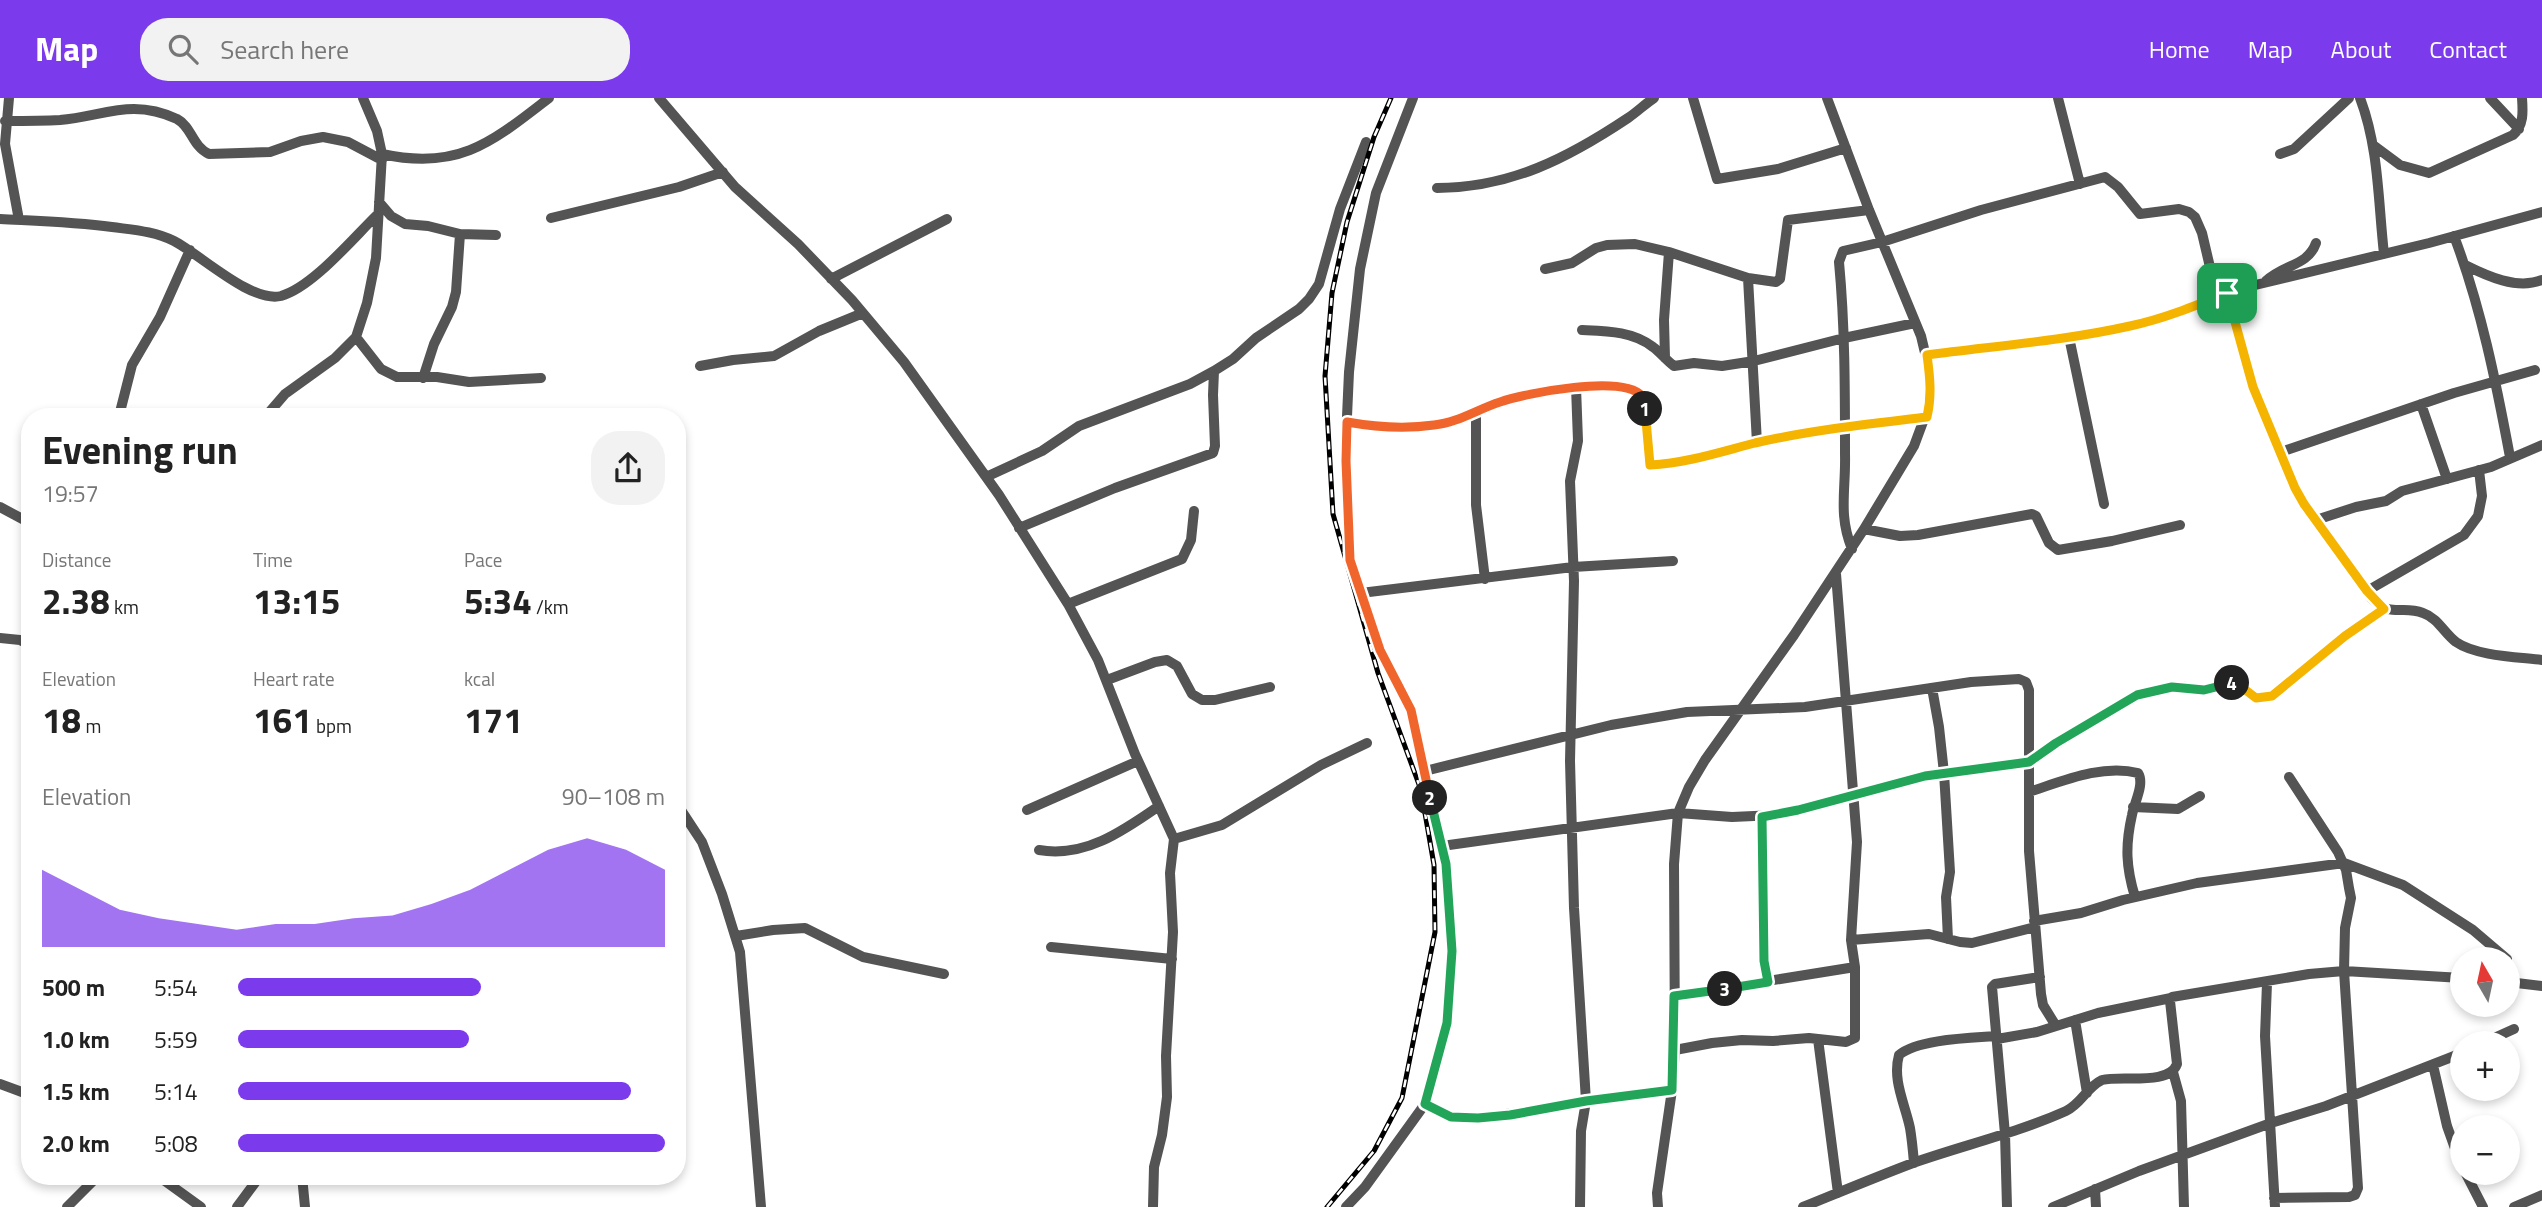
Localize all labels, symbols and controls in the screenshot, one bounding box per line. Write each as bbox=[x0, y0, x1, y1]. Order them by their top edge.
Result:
search box bbox=[140, 18, 630, 81]
text: Map bbox=[35, 24, 98, 74]
icon: search bbox=[164, 30, 202, 68]
text: Search here bbox=[220, 30, 349, 69]
text: Home bbox=[2149, 31, 2210, 67]
text: Map bbox=[2248, 31, 2293, 67]
text: About bbox=[2331, 31, 2391, 67]
text: Contact bbox=[2429, 31, 2507, 67]
pin bbox=[2197, 263, 2257, 323]
icon: arrive bbox=[2208, 274, 2246, 312]
pin: 1 bbox=[1628, 392, 1662, 426]
text: 1 bbox=[1639, 394, 1650, 423]
text: Evening run bbox=[42, 421, 238, 479]
button: share bbox=[591, 431, 665, 505]
text: 19:57 bbox=[42, 476, 99, 511]
text: Distance bbox=[42, 545, 111, 574]
text: Time bbox=[253, 545, 293, 574]
text: Pace bbox=[464, 545, 502, 574]
text: 2.38 bbox=[42, 574, 110, 628]
text: 13:15 bbox=[253, 574, 340, 628]
text: 5:34 bbox=[464, 574, 532, 628]
text: km bbox=[110, 592, 139, 621]
text: /km bbox=[532, 592, 569, 621]
text: Elevation bbox=[42, 664, 116, 693]
text: Heart rate bbox=[253, 664, 335, 693]
text: kcal bbox=[464, 664, 495, 693]
pin: 4 bbox=[2214, 666, 2250, 700]
text: 4 bbox=[2226, 668, 2237, 697]
text: 18 bbox=[42, 693, 81, 747]
text: 161 bbox=[253, 693, 312, 747]
text: 171 bbox=[464, 693, 523, 747]
text: m bbox=[81, 711, 101, 740]
text: bpm bbox=[312, 711, 352, 740]
text: Elevation bbox=[42, 779, 131, 814]
text: 90–108 m bbox=[562, 779, 665, 814]
pin: 2 bbox=[1412, 780, 1448, 816]
text: 2 bbox=[1424, 783, 1435, 812]
north arrow bbox=[2450, 947, 2520, 1017]
map controls bbox=[2450, 947, 2520, 1185]
text: 500 m bbox=[42, 970, 105, 1005]
text: 5:54 bbox=[154, 970, 198, 1005]
pin: 3 bbox=[1708, 972, 1742, 1006]
text: 3 bbox=[1719, 974, 1730, 1003]
text: 1.0 km bbox=[42, 1022, 110, 1057]
text: 5:59 bbox=[154, 1022, 198, 1057]
button: + bbox=[2450, 1031, 2520, 1101]
text: 1.5 km bbox=[42, 1074, 110, 1109]
text: 5:14 bbox=[154, 1074, 198, 1109]
button: − bbox=[2450, 1115, 2520, 1185]
text: 2.0 km bbox=[42, 1126, 110, 1161]
text: 5:08 bbox=[154, 1126, 198, 1161]

